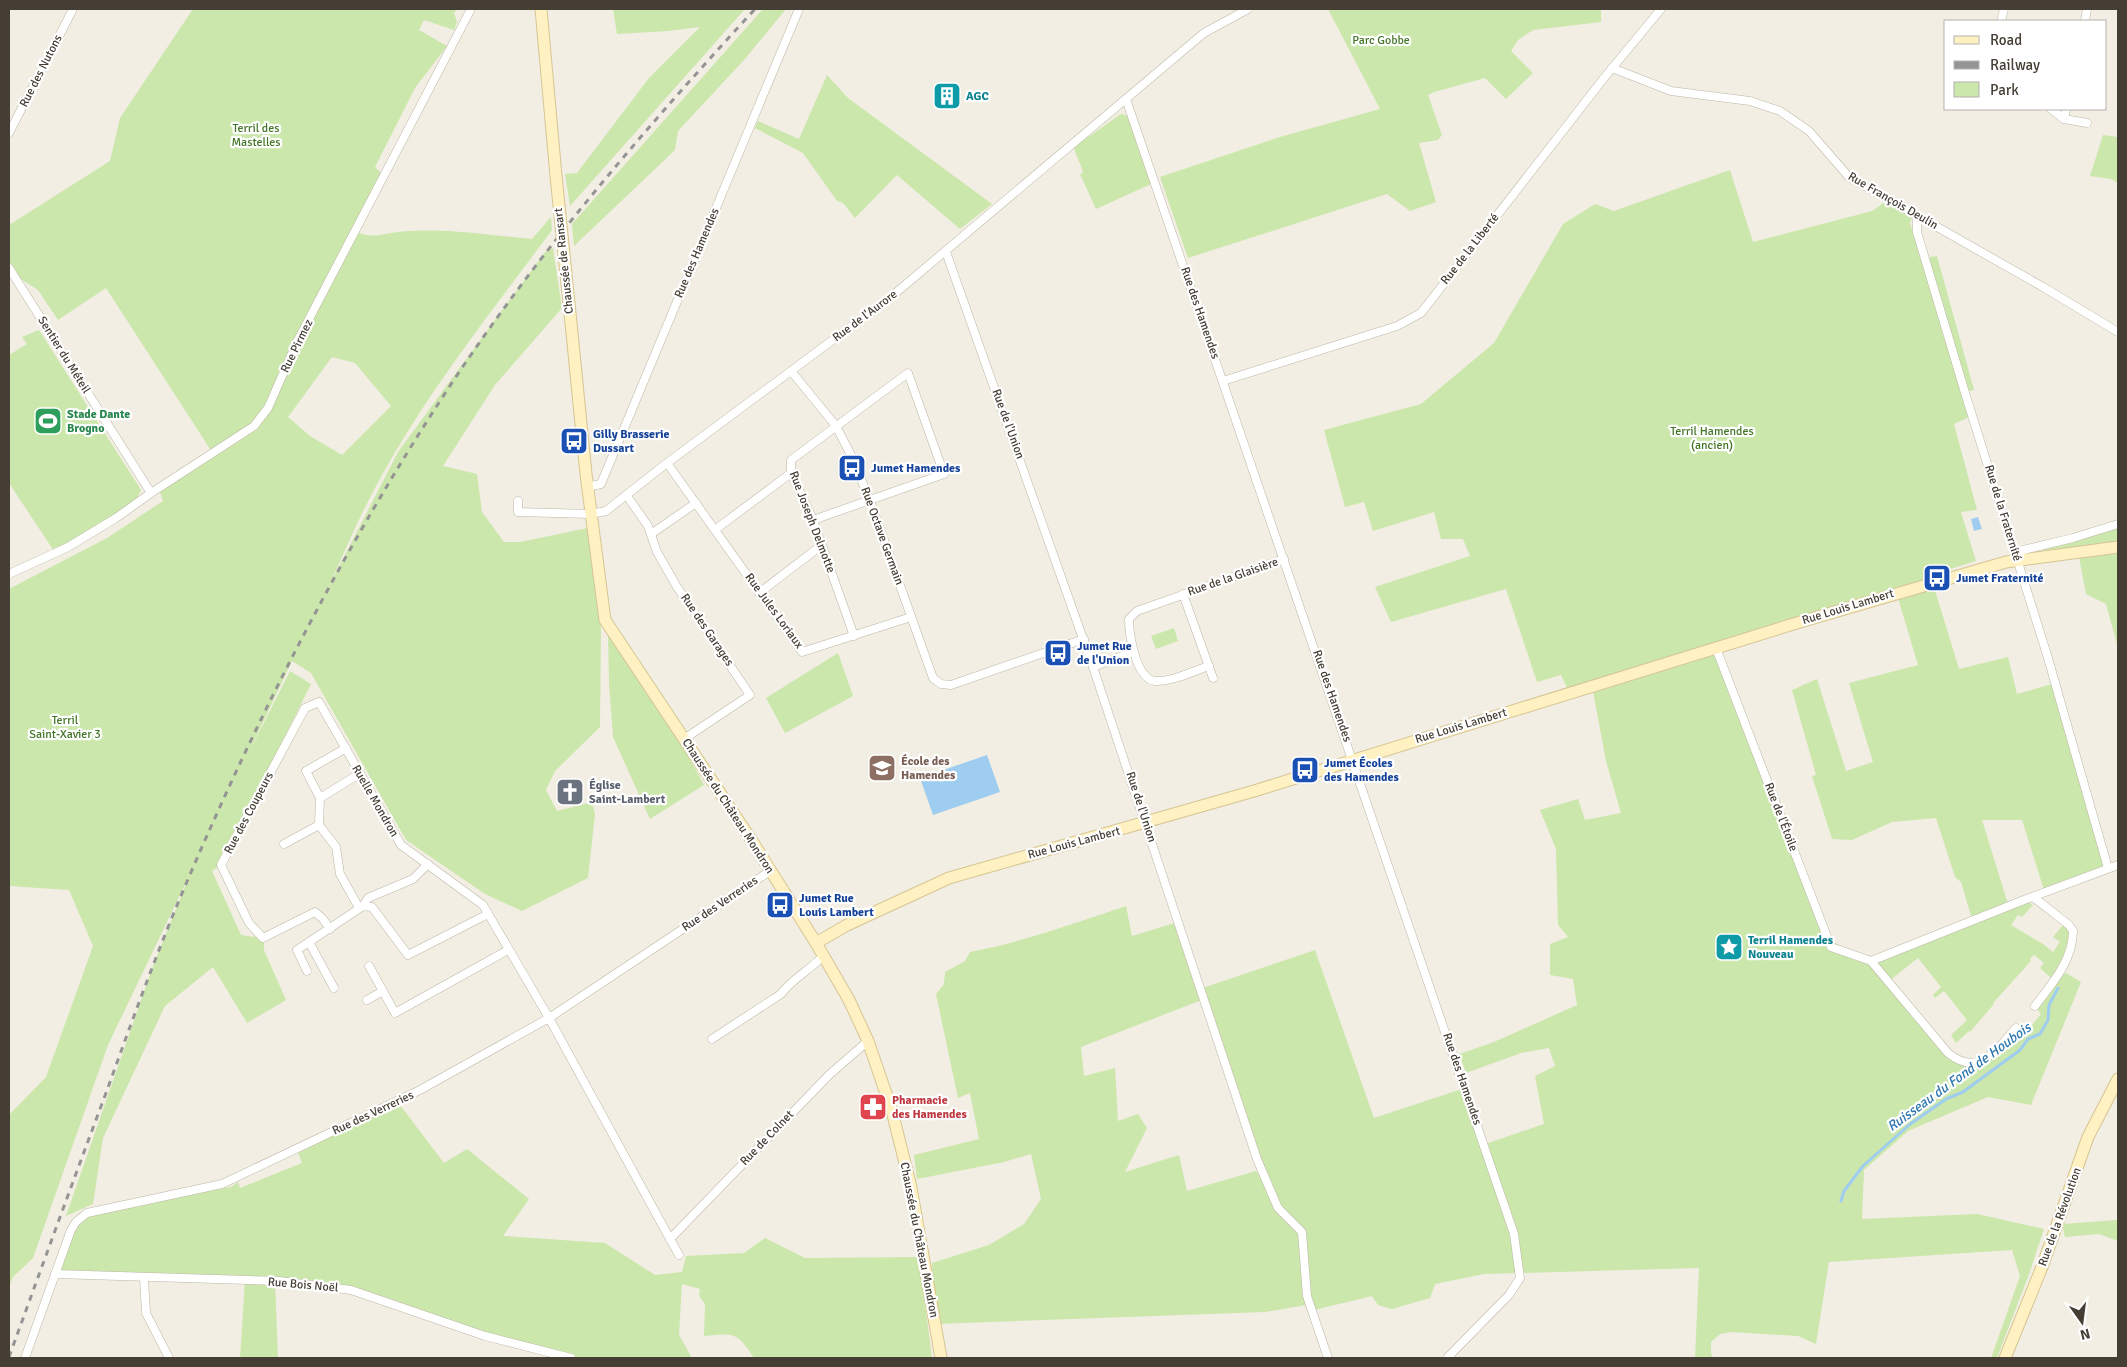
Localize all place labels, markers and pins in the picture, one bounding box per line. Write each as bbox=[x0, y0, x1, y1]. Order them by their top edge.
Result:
building icon: AGC bbox=[932, 81, 962, 111]
place label: AGC bbox=[966, 89, 989, 104]
sports icon: Stade Dante Brogno bbox=[33, 406, 63, 436]
place label: Stade Dante Brogno bbox=[67, 407, 130, 436]
bus stop icon: Gilly Brasserie Dussart bbox=[559, 426, 589, 456]
place label: Gilly Brasserie Dussart bbox=[593, 427, 670, 456]
bus stop icon: Jumet Hamendes bbox=[837, 453, 867, 483]
place label: Jumet Hamendes bbox=[871, 461, 961, 476]
bus stop icon: Jumet Fraternité bbox=[1922, 563, 1952, 593]
place label: Jumet Fraternité bbox=[1956, 571, 2043, 586]
bus stop icon: Jumet Rue de l'Union bbox=[1043, 638, 1073, 668]
place label: Jumet Rue de l'Union bbox=[1077, 639, 1132, 668]
school or university icon: École des Hamendes bbox=[867, 753, 897, 783]
place label: École des Hamendes bbox=[901, 754, 956, 783]
bus stop icon: Jumet Écoles des Hamendes bbox=[1290, 755, 1320, 785]
place label: Jumet Écoles des Hamendes bbox=[1324, 756, 1399, 785]
church icon: Église Saint-Lambert bbox=[555, 777, 585, 807]
place label: Église Saint-Lambert bbox=[589, 778, 666, 807]
bus stop icon: Jumet Rue Louis Lambert bbox=[765, 890, 795, 920]
place label: Jumet Rue Louis Lambert bbox=[799, 891, 874, 920]
place icon: Terril Hamendes Nouveau bbox=[1714, 932, 1744, 962]
place label: Terril Hamendes Nouveau bbox=[1748, 933, 1834, 962]
pharmacy icon: Pharmacie des Hamendes bbox=[858, 1092, 888, 1122]
place label: Pharmacie des Hamendes bbox=[892, 1093, 967, 1122]

